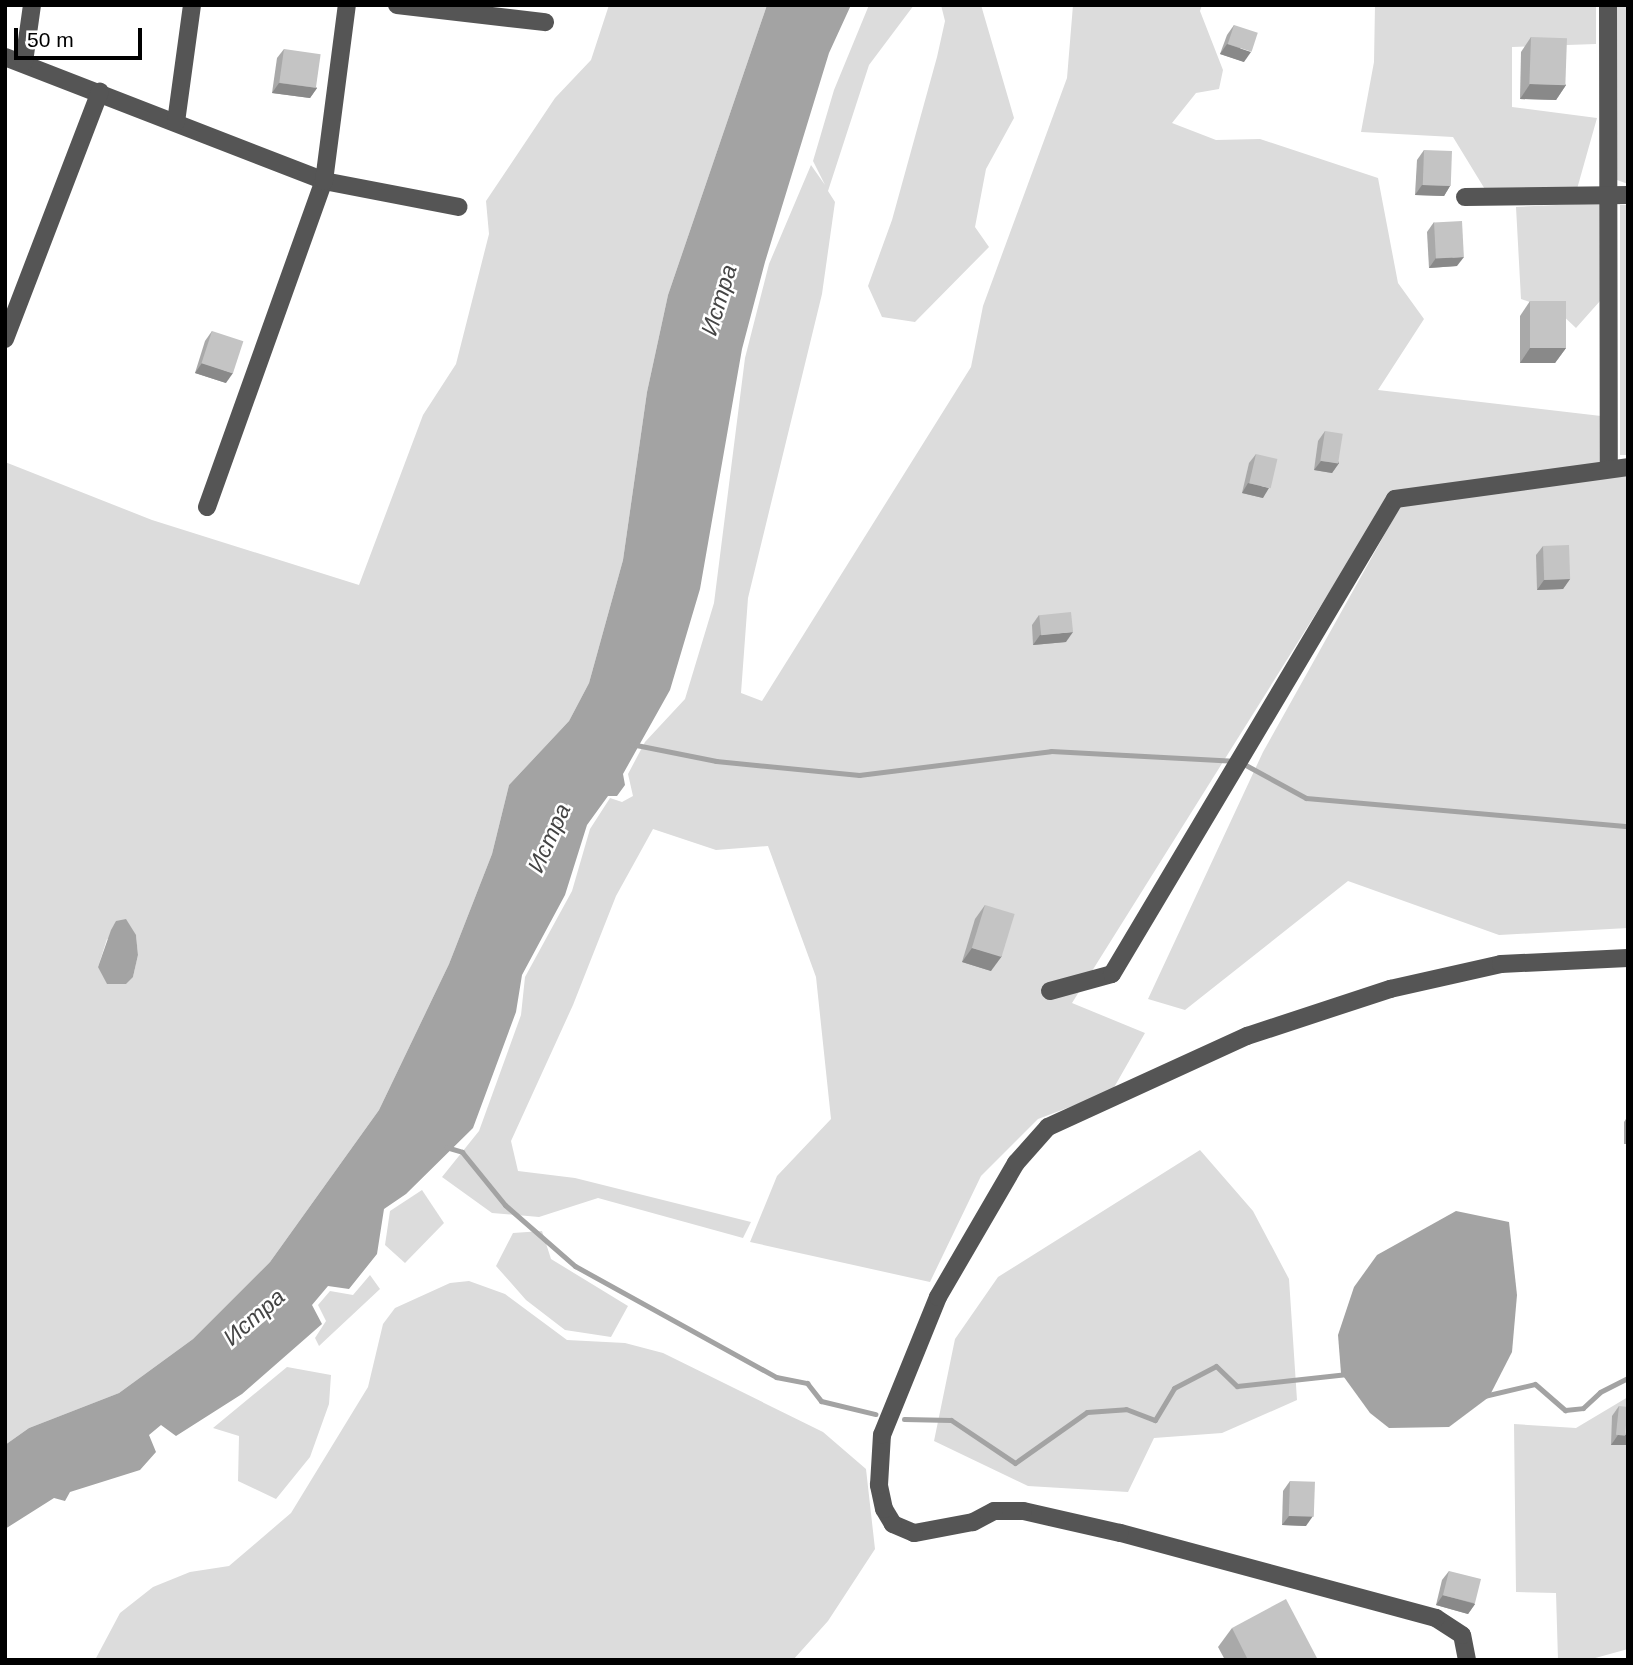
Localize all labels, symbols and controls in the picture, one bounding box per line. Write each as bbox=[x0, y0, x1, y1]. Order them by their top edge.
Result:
scale bar bbox=[18, 14, 145, 58]
text: 50 m bbox=[27, 28, 74, 51]
water label: Истра bbox=[695, 261, 743, 339]
water label: Истра bbox=[522, 799, 576, 877]
water label: Истра bbox=[218, 1283, 290, 1351]

